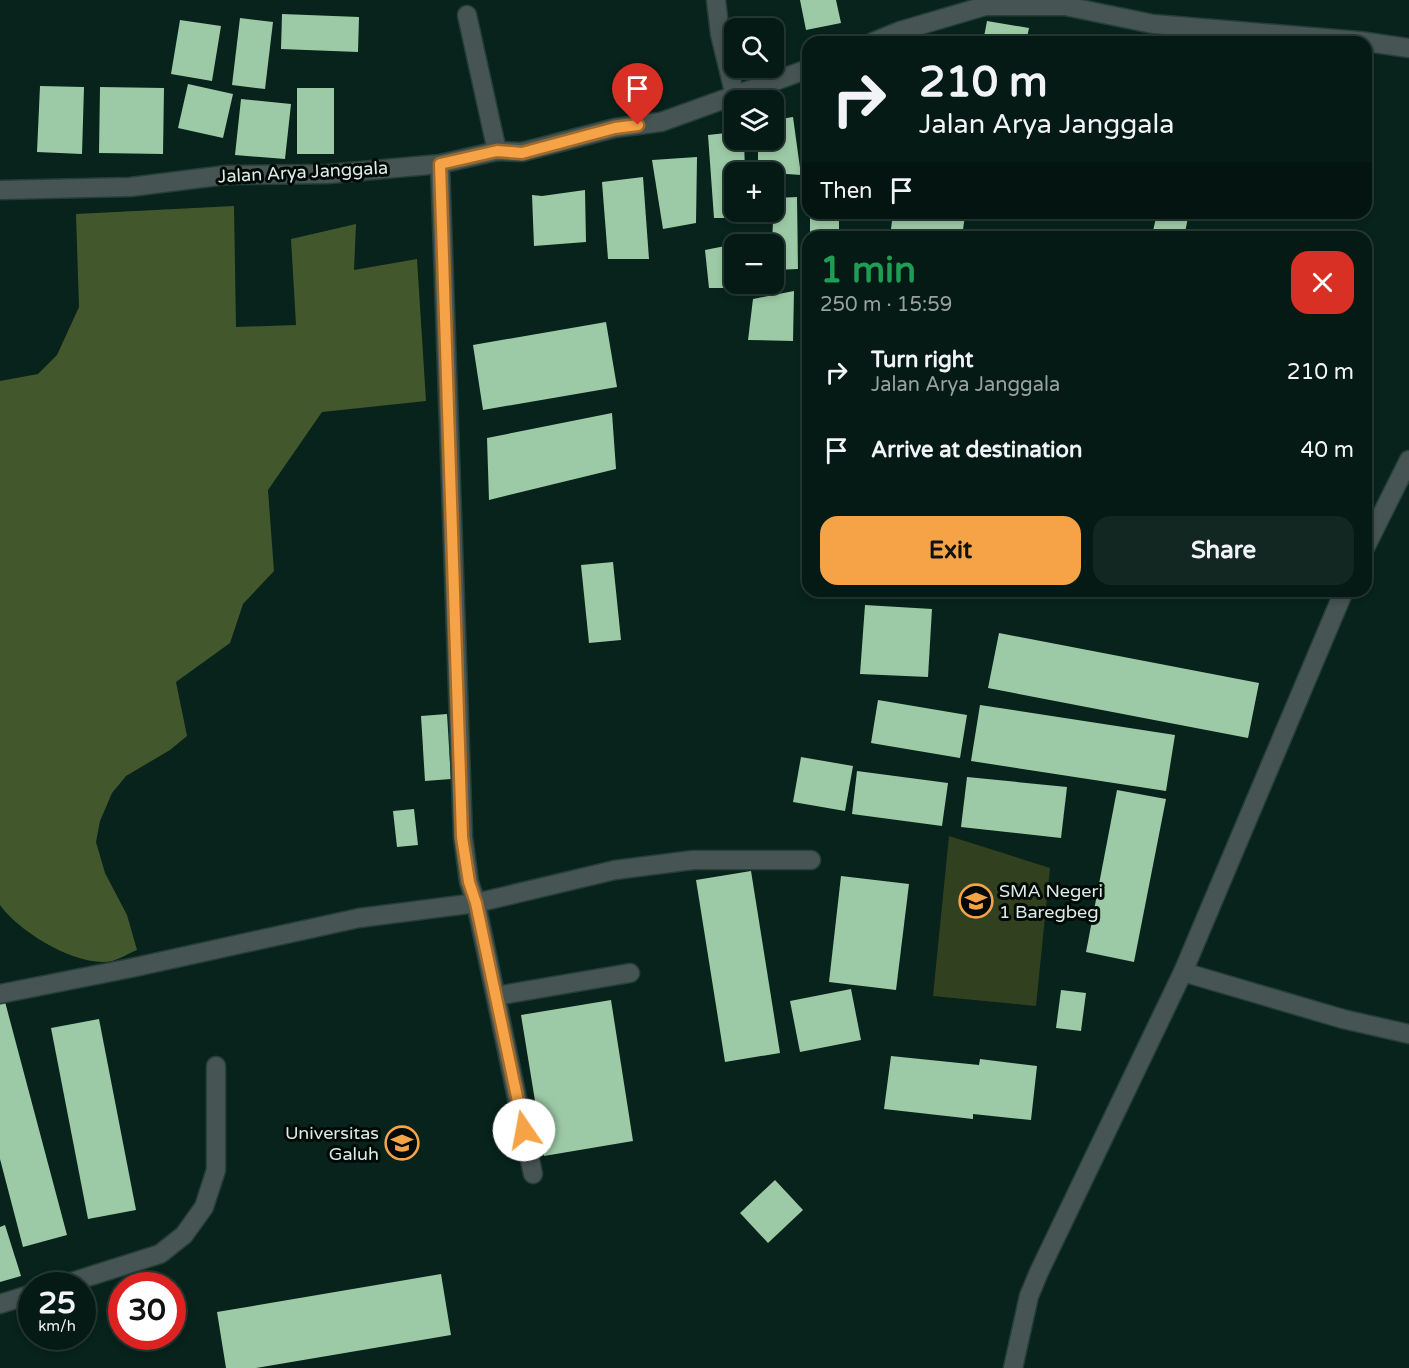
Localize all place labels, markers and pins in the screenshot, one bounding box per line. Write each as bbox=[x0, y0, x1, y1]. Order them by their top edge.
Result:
pin bbox=[612, 63, 663, 125]
place label: SMA Negeri 1 Baregbeg bbox=[999, 880, 1103, 923]
school or university icon: SMA Negeri 1 Baregbeg bbox=[958, 883, 994, 919]
place label: Universitas Galuh bbox=[285, 1122, 379, 1165]
school or university icon: Universitas Galuh bbox=[384, 1125, 420, 1161]

